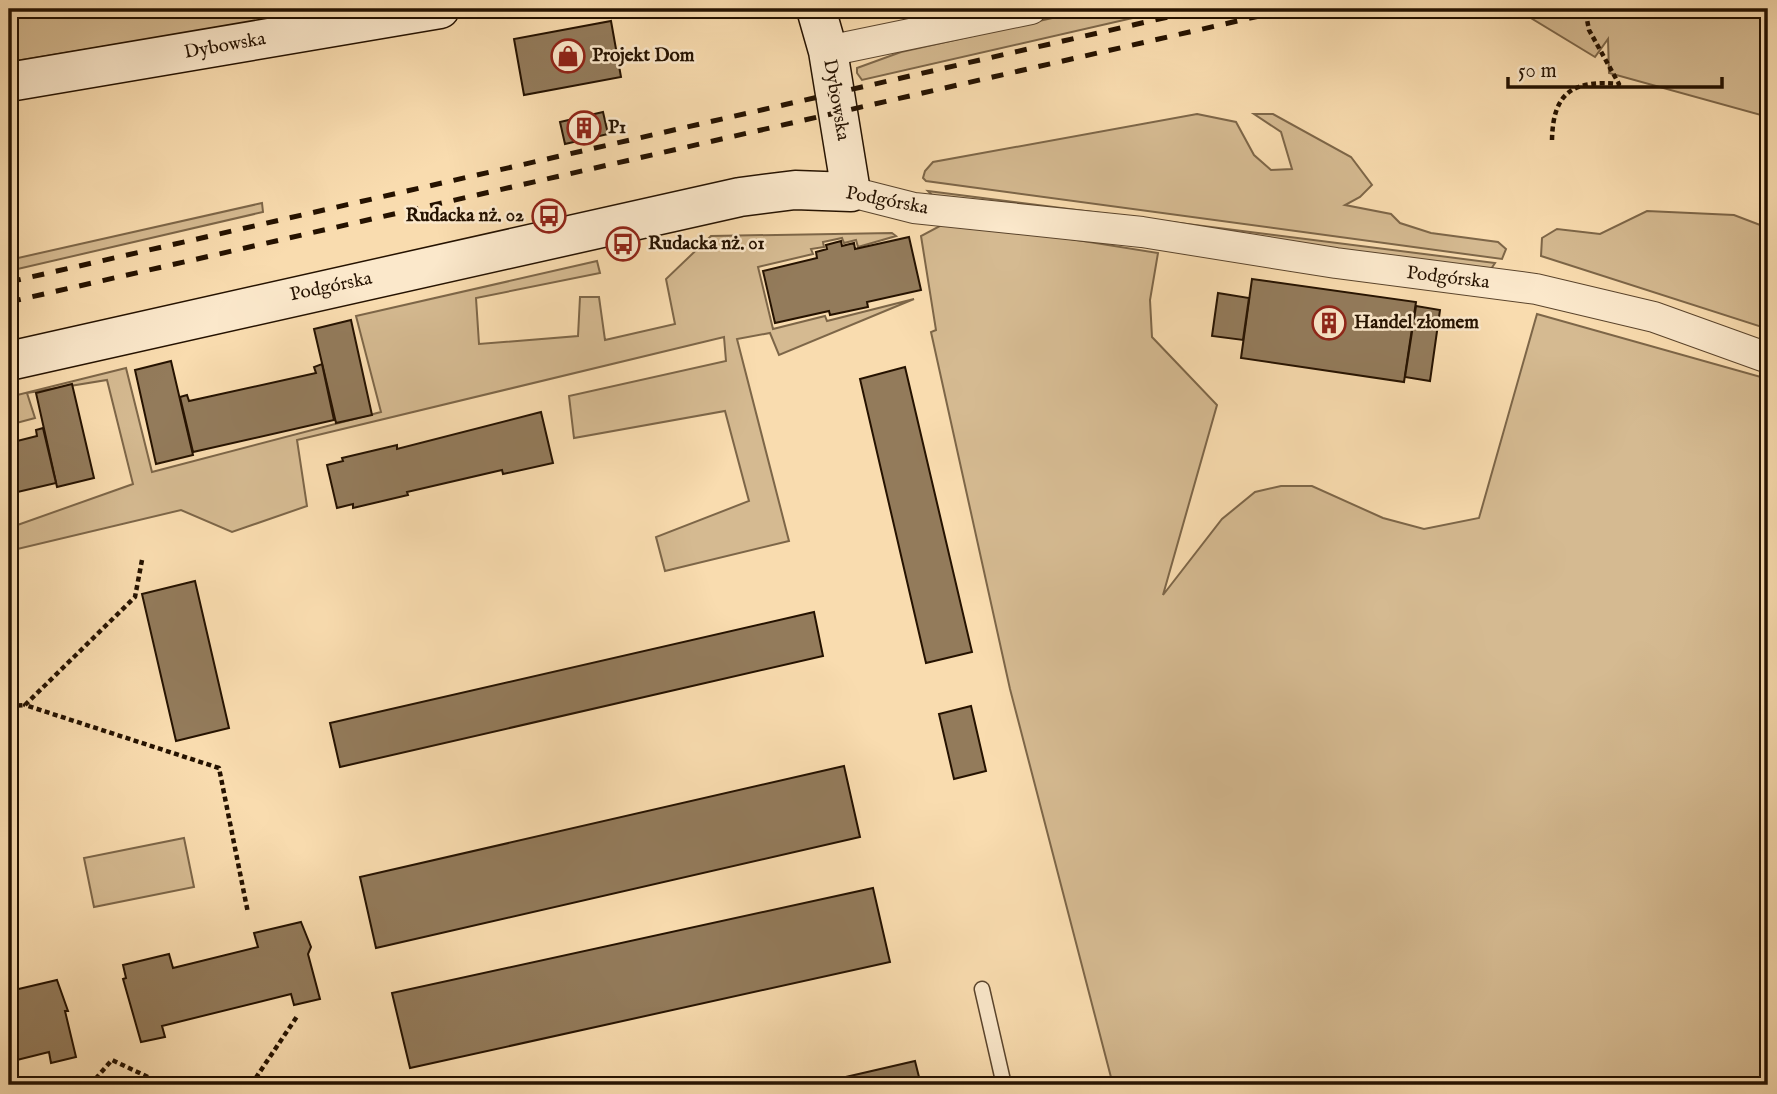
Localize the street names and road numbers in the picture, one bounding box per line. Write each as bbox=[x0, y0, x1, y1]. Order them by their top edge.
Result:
street label: Dybowska bbox=[182, 27, 268, 65]
street label: Dybowska bbox=[817, 57, 855, 143]
street label: Podgórska bbox=[844, 181, 931, 221]
street label: Podgórska bbox=[1405, 261, 1492, 295]
street label: Podgórska bbox=[288, 266, 375, 307]

